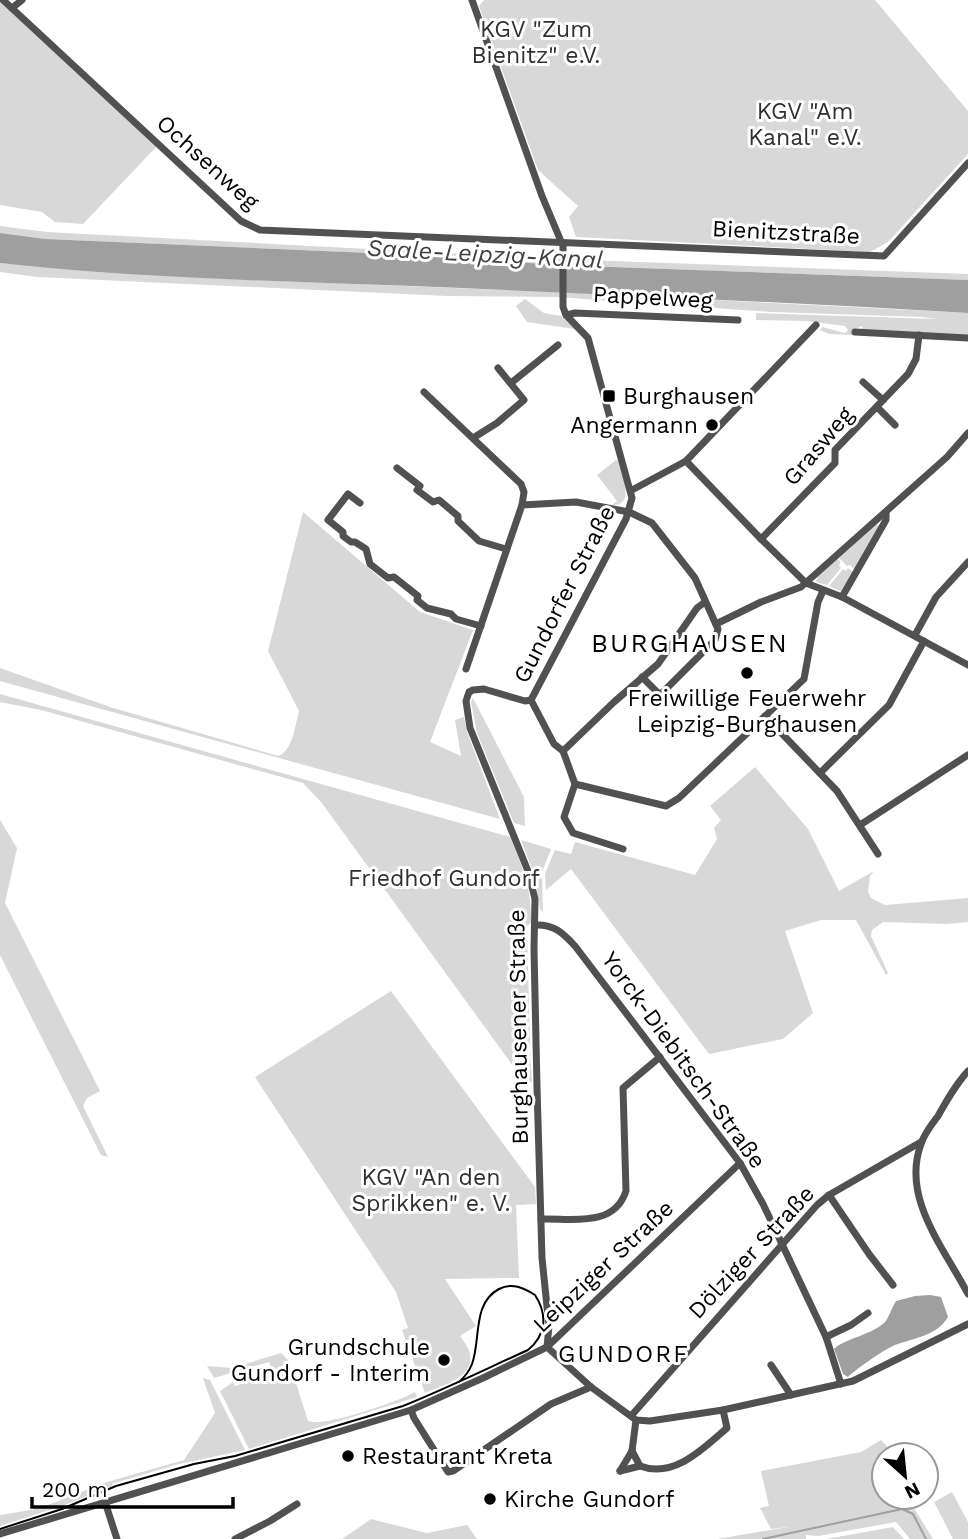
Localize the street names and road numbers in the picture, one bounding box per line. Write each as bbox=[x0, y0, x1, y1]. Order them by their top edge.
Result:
street label: Ochsenweg bbox=[151, 109, 265, 216]
street label: Bienitzstraße bbox=[711, 215, 861, 250]
street label: Pappelweg bbox=[592, 281, 714, 314]
street label: Grasweg bbox=[778, 401, 860, 491]
street label: Gundorfer Straße bbox=[508, 501, 621, 687]
street label: Burghausener Straße bbox=[503, 909, 534, 1145]
street label: Yorck-Diebitsch-Straße bbox=[596, 947, 771, 1174]
street label: Dölziger Straße bbox=[683, 1180, 820, 1324]
street label: Leipziger Straße bbox=[528, 1195, 679, 1338]

